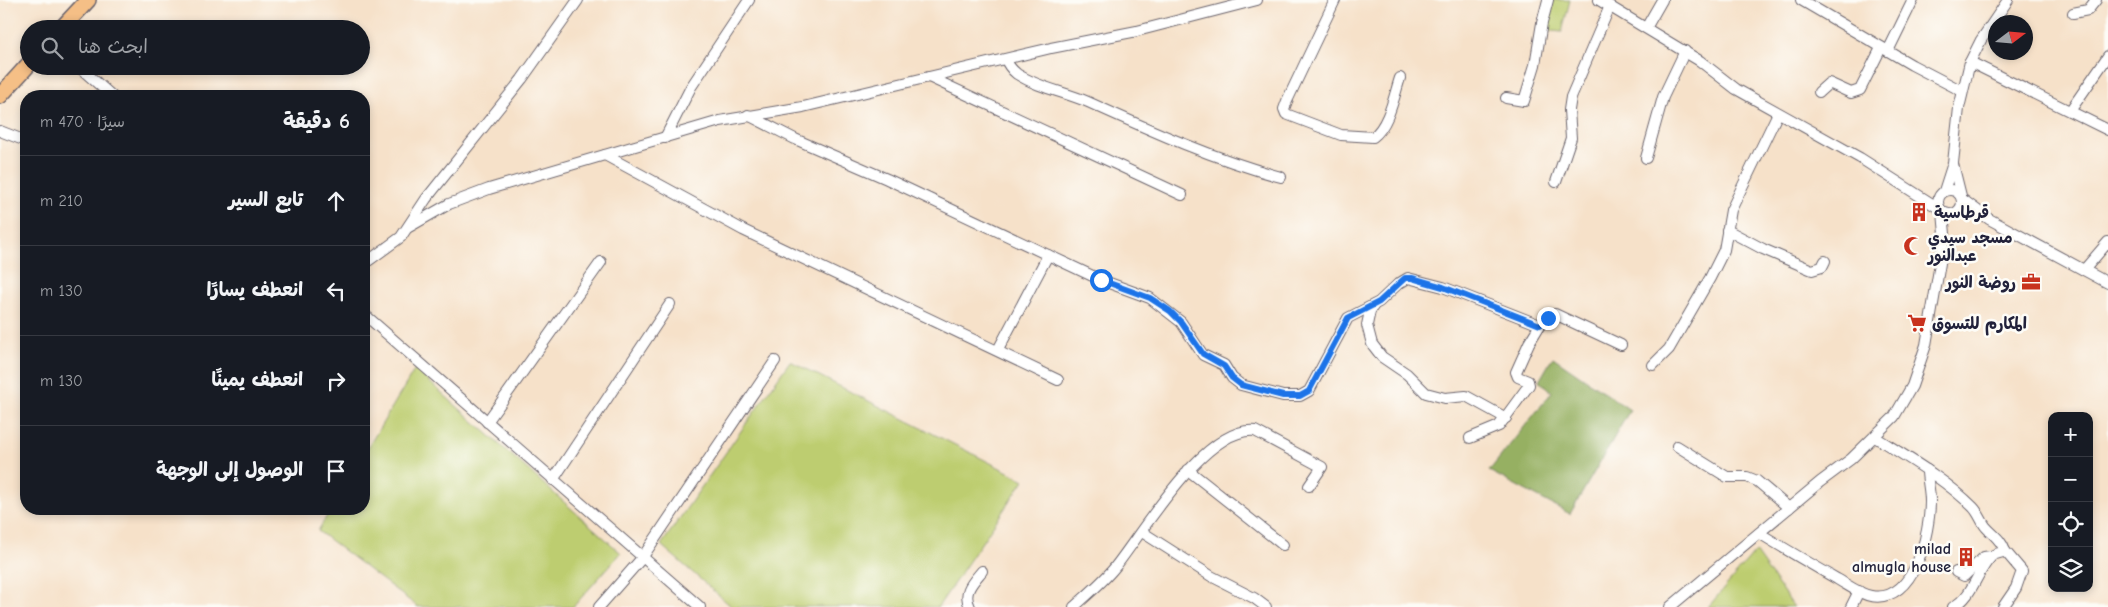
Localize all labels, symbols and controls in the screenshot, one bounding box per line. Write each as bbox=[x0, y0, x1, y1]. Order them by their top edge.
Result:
north arrow bbox=[1988, 15, 2033, 60]
search box bbox=[20, 20, 370, 75]
icon: search bbox=[38, 34, 66, 62]
text: ابحث هنا bbox=[78, 36, 148, 58]
text: 6 دقيقة bbox=[283, 109, 350, 133]
text: سيرًا · 470 m bbox=[40, 113, 125, 131]
icon: ahead bbox=[322, 187, 350, 215]
text: تابع السير bbox=[229, 189, 303, 211]
text: 210 m bbox=[40, 192, 83, 210]
building icon: قرطاسية bbox=[1908, 201, 1930, 223]
place label: قرطاسية bbox=[1934, 204, 1989, 222]
place label: مسجد سيدي عبدالنور bbox=[1926, 229, 2013, 267]
mosque icon: مسجد سيدي عبدالنور bbox=[1902, 235, 1924, 257]
route start bbox=[1090, 269, 1113, 292]
office icon: روضة النور bbox=[2020, 271, 2042, 293]
place label: روضة النور bbox=[1944, 274, 2016, 294]
icon: left bbox=[322, 277, 350, 305]
text: انعطف يسارًا bbox=[206, 279, 303, 301]
text: 130 m bbox=[40, 282, 83, 300]
route end bbox=[1537, 307, 1560, 330]
supermarket icon: المكارم للتسوق bbox=[1906, 312, 1928, 334]
place label: المكارم للتسوق bbox=[1932, 315, 2027, 336]
icon: right bbox=[322, 367, 350, 395]
text: انعطف يمينًا bbox=[211, 369, 303, 391]
text: 130 m bbox=[40, 372, 83, 390]
map controls bbox=[2048, 412, 2093, 592]
button: + bbox=[2048, 412, 2093, 457]
icon: arrive bbox=[322, 457, 350, 485]
button: − bbox=[2048, 457, 2093, 502]
text: الوصول إلى الوجهة bbox=[156, 459, 303, 481]
button: locate bbox=[2048, 502, 2093, 547]
place label: milad almugla house bbox=[1852, 540, 1951, 576]
building icon: milad almugla house bbox=[1955, 546, 1977, 568]
button: layers bbox=[2048, 547, 2093, 592]

